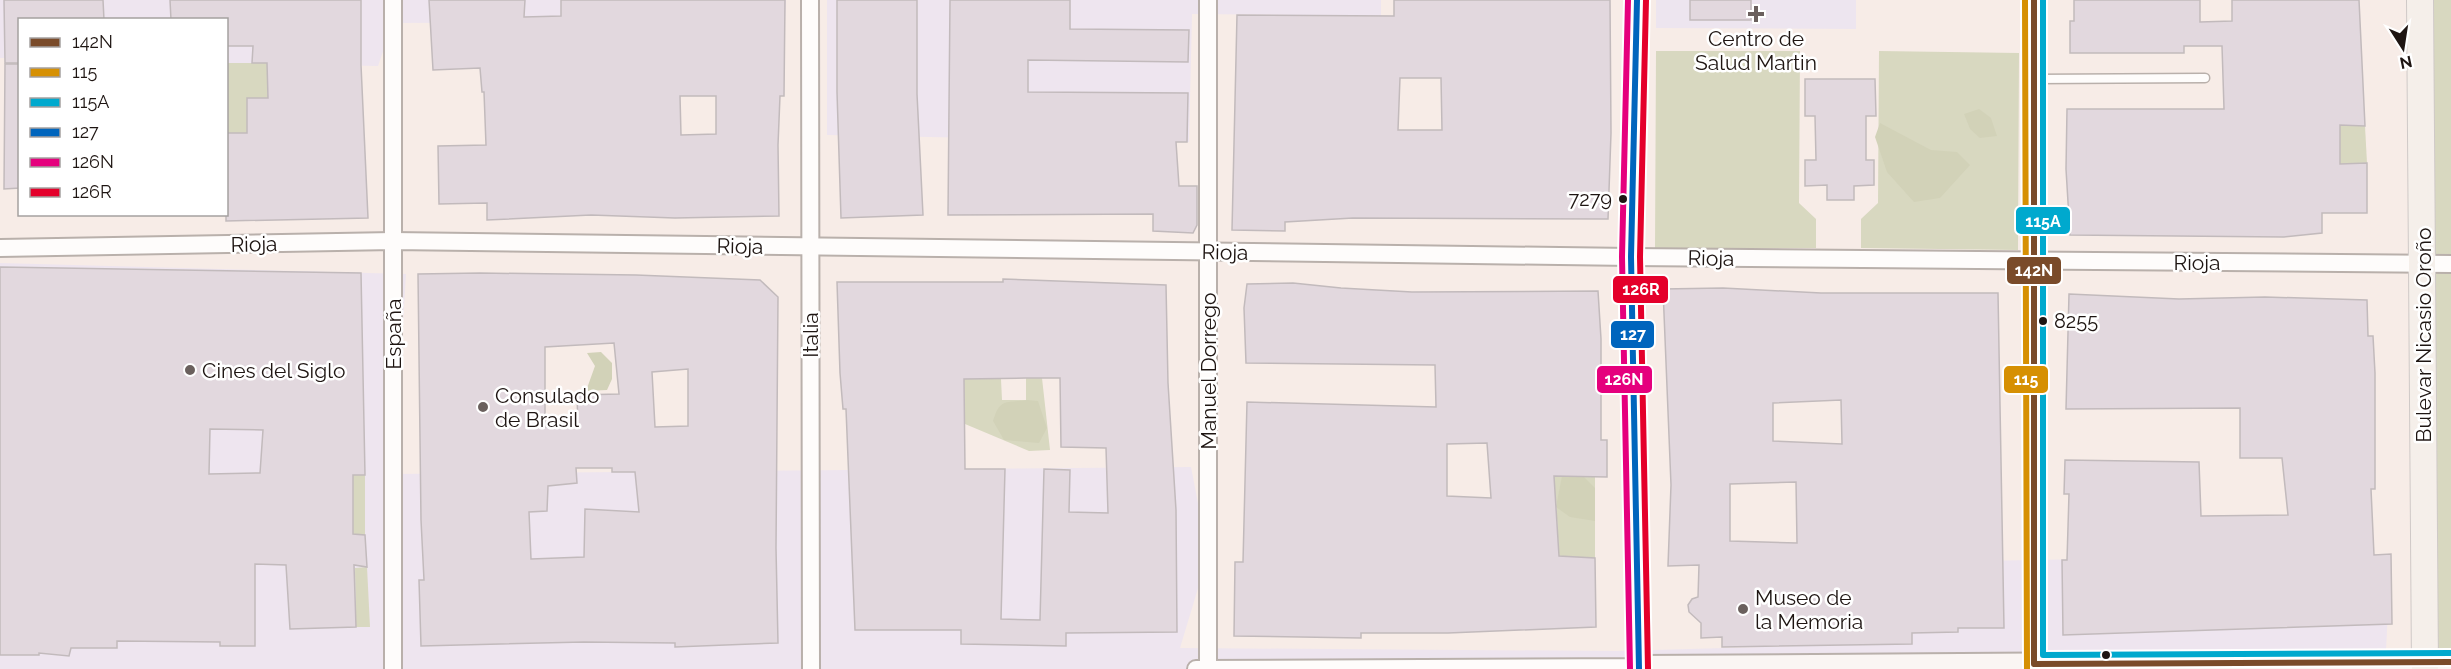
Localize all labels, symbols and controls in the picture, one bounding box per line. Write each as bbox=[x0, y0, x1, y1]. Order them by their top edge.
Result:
marker: Centro de Salud Martin bbox=[1747, 5, 1765, 23]
legend bbox=[18, 18, 228, 216]
north arrow bbox=[2373, 18, 2433, 78]
place label: Centro de Salud Martin bbox=[1695, 26, 1817, 75]
text: 142N bbox=[72, 31, 113, 52]
text: N bbox=[2398, 52, 2414, 73]
text: 115 bbox=[72, 61, 97, 82]
text: 115A bbox=[72, 91, 109, 112]
text: 127 bbox=[72, 121, 99, 142]
text: 126N bbox=[72, 151, 114, 172]
text: 126R bbox=[72, 181, 112, 202]
place label: 7279 bbox=[1569, 187, 1612, 211]
marker: 7279 bbox=[1617, 193, 1629, 205]
line badge: 115A bbox=[2015, 206, 2071, 235]
text: 115A bbox=[2025, 212, 2061, 231]
street label: Bulevar Nicasio Oroño bbox=[2411, 227, 2436, 443]
street label: Rioja bbox=[230, 231, 278, 257]
street label: Rioja bbox=[716, 233, 764, 259]
street label: Rioja bbox=[1201, 239, 1249, 265]
street label: Rioja bbox=[1687, 245, 1735, 271]
street label: Rioja bbox=[2174, 250, 2220, 275]
line badge: 142N bbox=[2006, 256, 2062, 285]
text: 142N bbox=[2015, 261, 2053, 280]
line badge: 126R bbox=[1612, 275, 1669, 304]
text: 126R bbox=[1622, 280, 1660, 299]
street label: Manuel Dorrego bbox=[1196, 293, 1221, 449]
street label: España bbox=[381, 299, 406, 370]
place label: 8255 bbox=[2054, 309, 2098, 333]
street label: Italia bbox=[798, 312, 823, 358]
marker: 8255 bbox=[2037, 315, 2049, 327]
line badge: 127 bbox=[1610, 320, 1655, 349]
text: 127 bbox=[1620, 325, 1646, 344]
place label: Cines del Siglo bbox=[202, 358, 345, 383]
marker: Cines del Siglo bbox=[183, 363, 197, 377]
line badge: 126N bbox=[1596, 365, 1653, 394]
line badge: 115 bbox=[2003, 365, 2049, 394]
text: 126N bbox=[1605, 370, 1643, 389]
text: 115 bbox=[2014, 370, 2038, 389]
place label: Consulado de Brasil bbox=[495, 383, 599, 432]
marker: Consulado de Brasil bbox=[476, 400, 490, 414]
place label: Museo de la Memoria bbox=[1755, 585, 1863, 634]
marker: Museo de la Memoria bbox=[1736, 602, 1750, 616]
unlabelled marker bbox=[2100, 649, 2112, 661]

